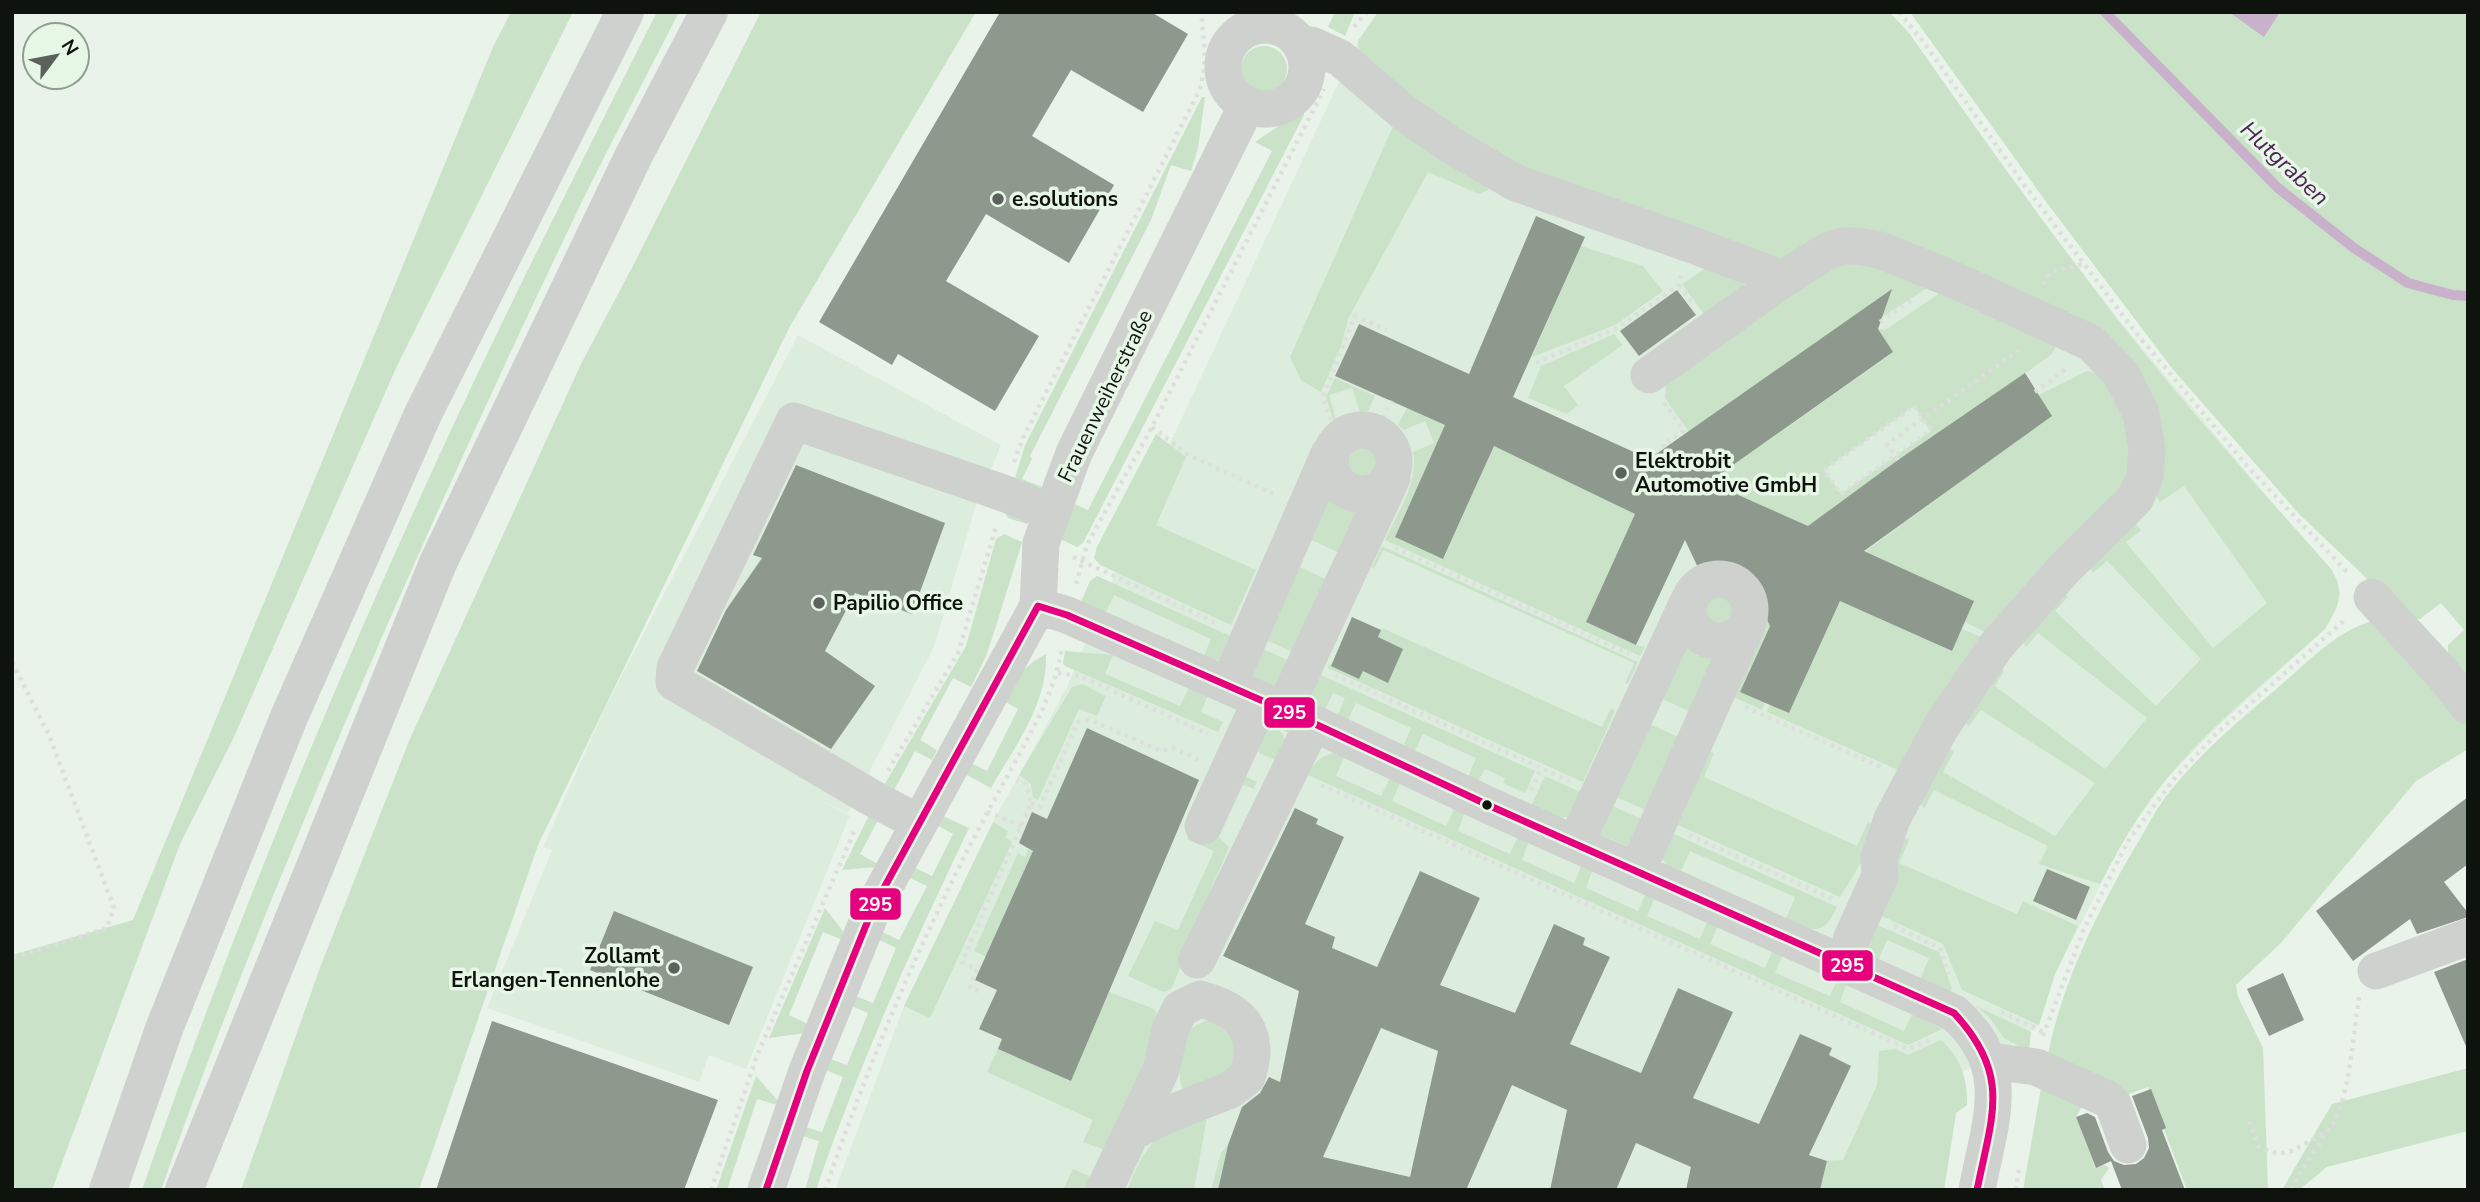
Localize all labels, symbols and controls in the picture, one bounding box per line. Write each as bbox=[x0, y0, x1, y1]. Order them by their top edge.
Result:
north arrow bbox=[21, 21, 91, 91]
text: N bbox=[55, 35, 84, 60]
water label: Hutgraben bbox=[2234, 114, 2336, 212]
place label: e.solutions bbox=[1012, 185, 1118, 213]
marker: e.solutions bbox=[990, 191, 1006, 207]
street label: Frauenweiherstraße bbox=[1051, 305, 1159, 487]
place label: Elektrobit Automotive GmbH bbox=[1635, 447, 1817, 499]
marker: Elektrobit Automotive GmbH bbox=[1613, 465, 1629, 481]
place label: Papilio Office bbox=[833, 589, 963, 617]
marker: Papilio Office bbox=[811, 595, 827, 611]
line badge: 295 bbox=[1263, 696, 1316, 729]
text: 295 bbox=[1272, 700, 1306, 726]
unlabelled marker bbox=[1480, 798, 1494, 812]
line badge: 295 bbox=[849, 887, 902, 921]
text: 295 bbox=[858, 892, 892, 918]
place label: Zollamt Erlangen-Tennenlohe bbox=[451, 942, 661, 994]
line badge: 295 bbox=[1821, 949, 1874, 982]
text: 295 bbox=[1830, 953, 1864, 979]
marker: Zollamt Erlangen-Tennenlohe bbox=[666, 960, 682, 976]

